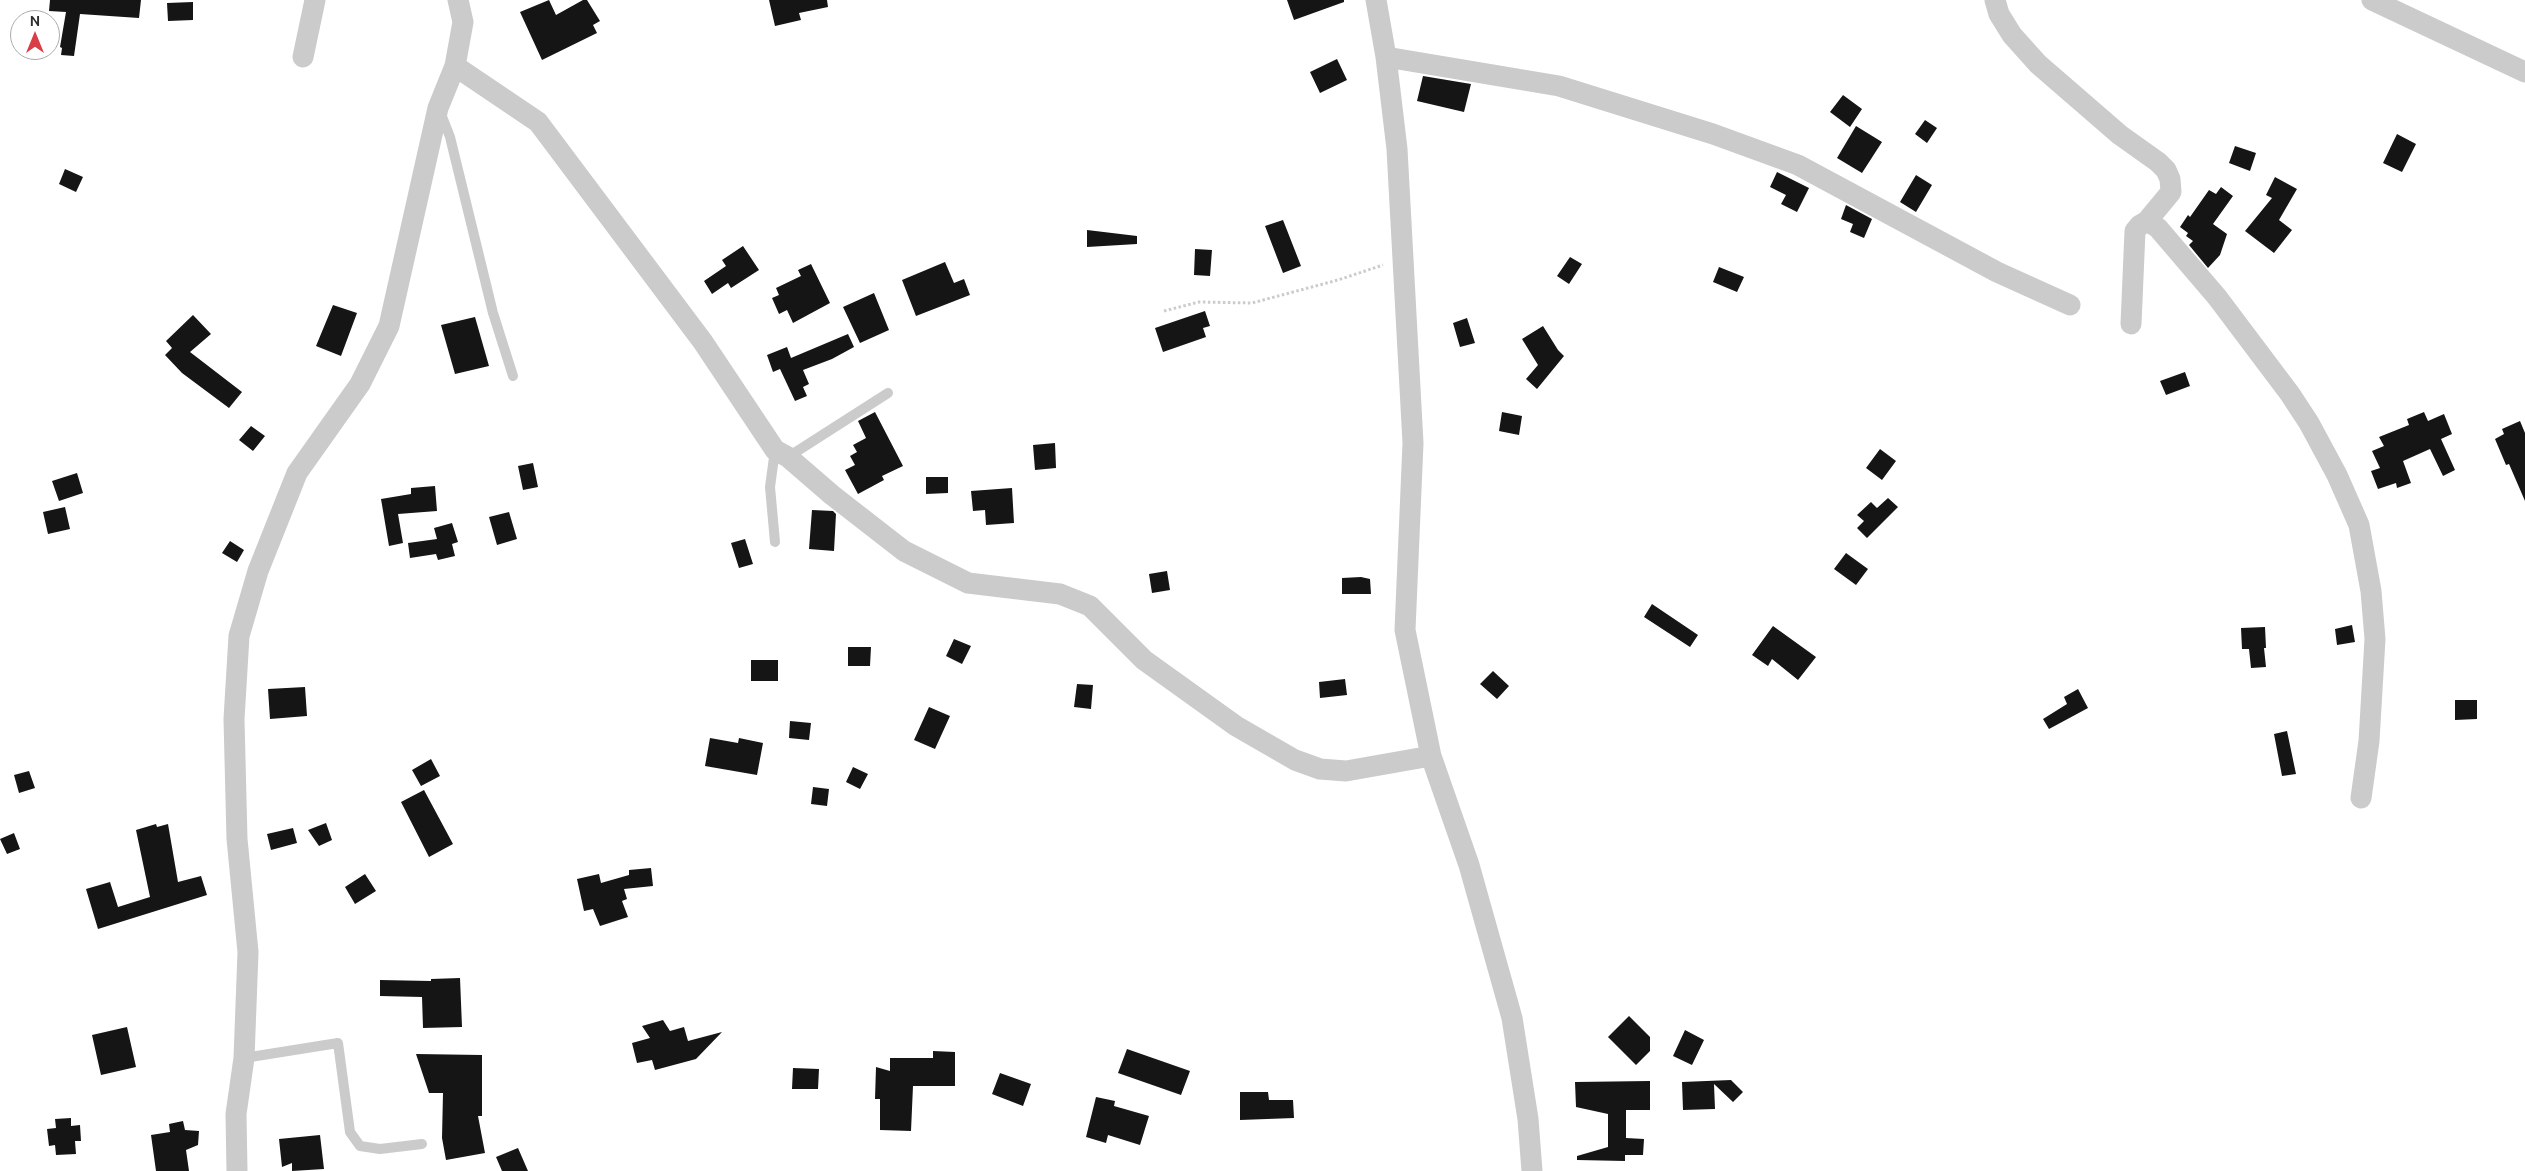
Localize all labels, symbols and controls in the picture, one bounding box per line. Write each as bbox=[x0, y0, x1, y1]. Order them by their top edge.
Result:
north arrow bbox=[10, 10, 60, 60]
text: N bbox=[30, 13, 40, 29]

